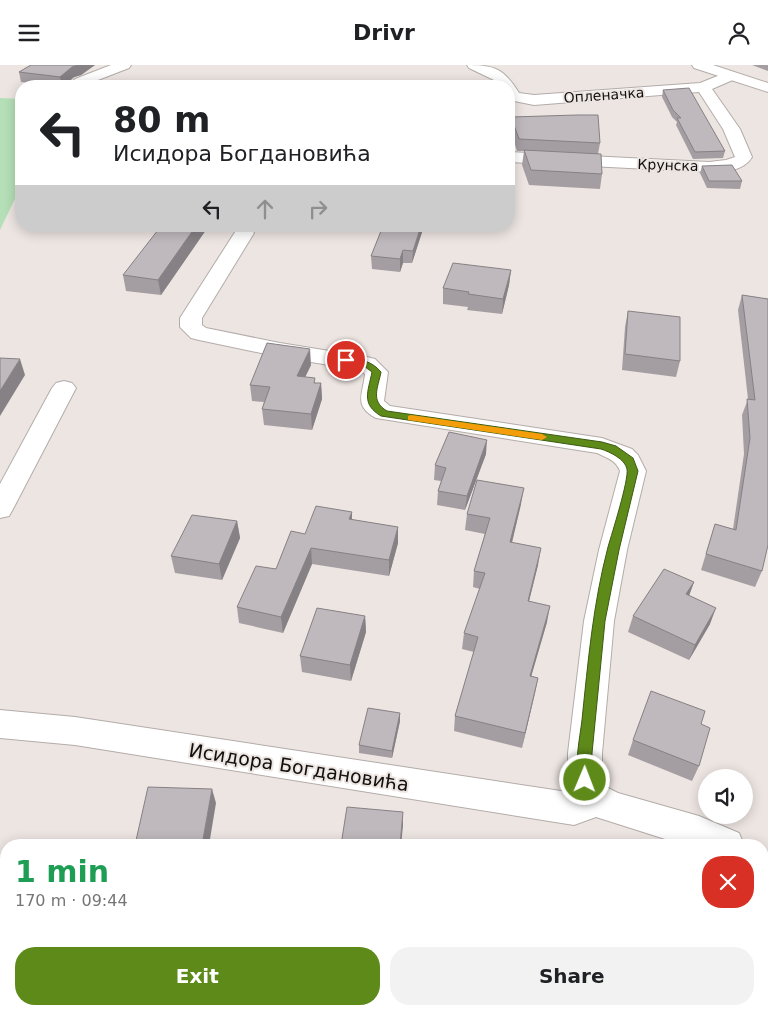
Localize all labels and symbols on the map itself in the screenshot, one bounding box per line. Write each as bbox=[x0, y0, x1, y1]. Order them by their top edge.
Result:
street label: Опленачка bbox=[563, 84, 645, 106]
street label: Крунска bbox=[637, 156, 699, 174]
pin bbox=[325, 339, 367, 381]
street label: Исидора Богдановића bbox=[187, 739, 411, 795]
position arrow bbox=[558, 753, 610, 805]

